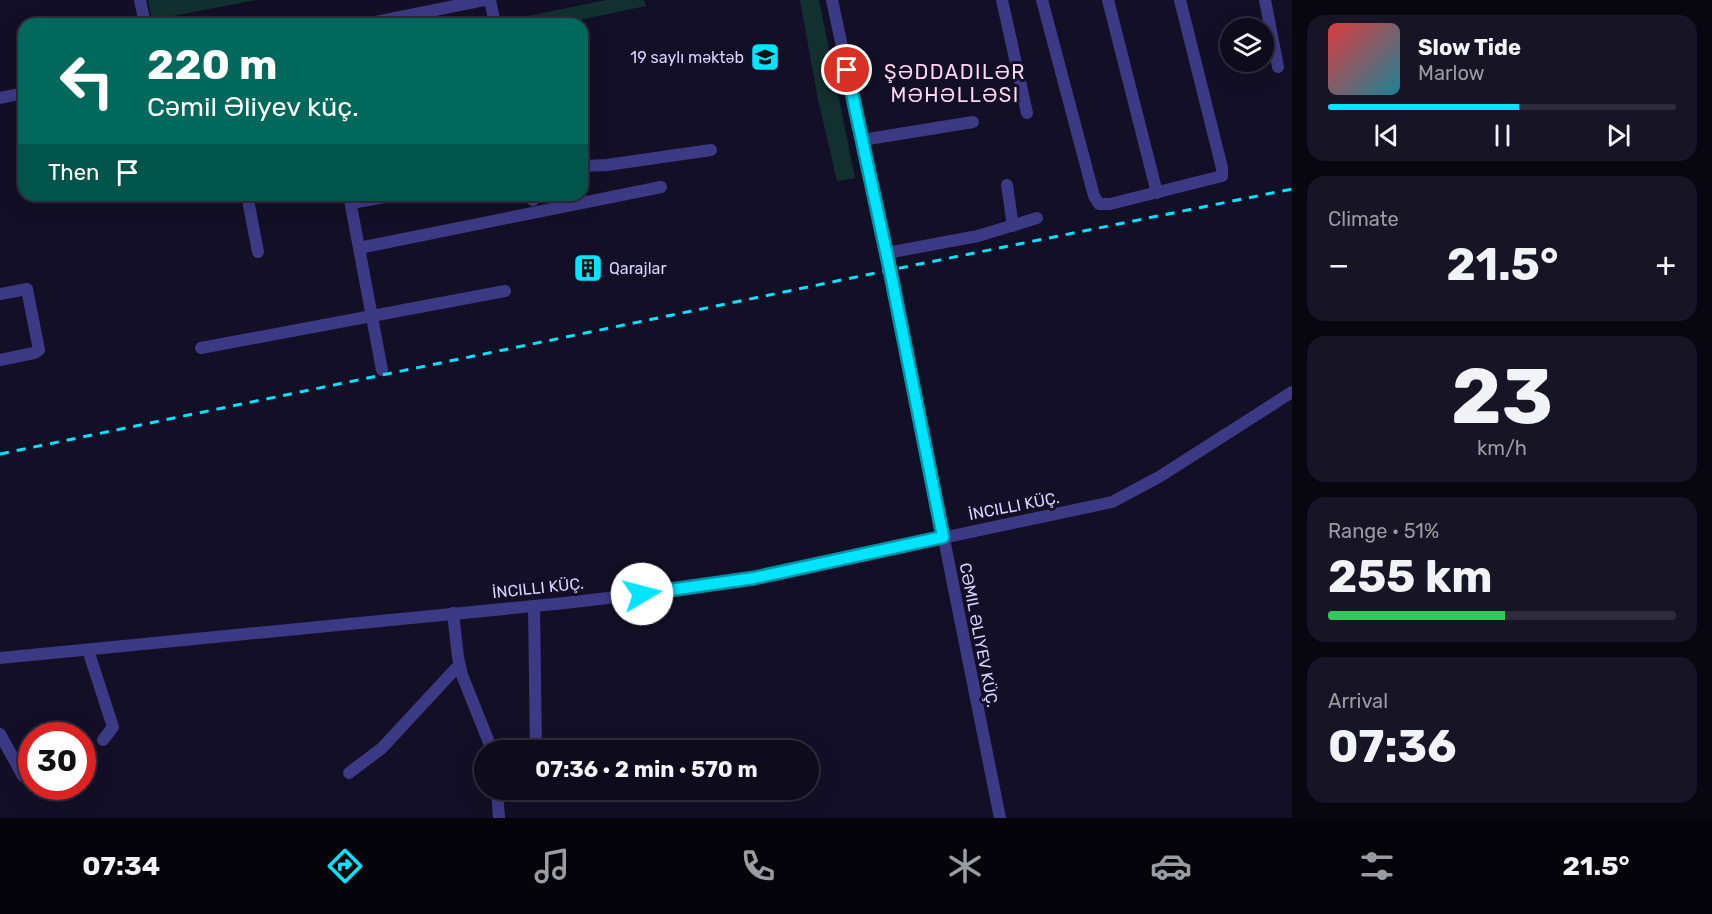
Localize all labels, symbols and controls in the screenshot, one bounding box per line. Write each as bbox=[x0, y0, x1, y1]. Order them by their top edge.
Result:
map controls bbox=[1220, 18, 1274, 72]
button: layers bbox=[1220, 18, 1274, 72]
text: Slow Tide bbox=[1418, 34, 1521, 61]
text: 220 m bbox=[147, 40, 278, 90]
school or university icon: 19 saylı məktəb bbox=[749, 41, 781, 73]
icon: left bbox=[48, 42, 126, 120]
pin bbox=[821, 44, 872, 95]
place label: 19 saylı məktəb bbox=[630, 48, 744, 67]
icon: arrive bbox=[830, 53, 863, 86]
district label: ŞƏDDADILƏR MƏHƏLLƏSI bbox=[884, 60, 1026, 107]
text: Marlow bbox=[1418, 61, 1485, 85]
text: Cəmil Əliyev küç. bbox=[147, 91, 359, 123]
icon: previous bbox=[1370, 119, 1403, 152]
icon: pause bbox=[1486, 119, 1519, 152]
icon: next bbox=[1602, 119, 1635, 152]
icon: arrive bbox=[111, 156, 144, 189]
text: Then bbox=[48, 159, 99, 186]
text: Climate bbox=[1328, 207, 1399, 231]
text: 21.5° bbox=[1446, 238, 1558, 291]
text: − bbox=[1328, 245, 1349, 284]
text: + bbox=[1655, 245, 1676, 284]
building icon: Qarajlar bbox=[572, 252, 604, 284]
place label: Qarajlar bbox=[609, 259, 666, 278]
text: 23 bbox=[1451, 350, 1553, 443]
text: km/h bbox=[1477, 436, 1527, 460]
street label: İNCILLI KÜÇ. bbox=[967, 488, 1061, 524]
text: Range · 51% bbox=[1328, 519, 1439, 543]
text: 255 km bbox=[1328, 550, 1493, 603]
street label: CƏMIL ƏLIYEV KÜÇ. bbox=[956, 561, 1002, 709]
position arrow bbox=[610, 562, 674, 626]
street label: İNCILLI KÜÇ. bbox=[491, 574, 585, 602]
text: Arrival bbox=[1328, 689, 1388, 713]
text: 07:36 bbox=[1328, 720, 1456, 773]
speed limit sign: 30 bbox=[18, 722, 96, 800]
text: 07:36 · 2 min · 570 m bbox=[535, 756, 758, 783]
icon: directions bbox=[324, 845, 366, 887]
icon: music bbox=[531, 845, 573, 887]
icon: phone bbox=[737, 845, 779, 887]
icon: climate bbox=[944, 845, 986, 887]
icon: car bbox=[1150, 845, 1192, 887]
icon: filters bbox=[1356, 845, 1398, 887]
text: 07:34 bbox=[82, 850, 160, 882]
text: 21.5° bbox=[1563, 850, 1630, 882]

